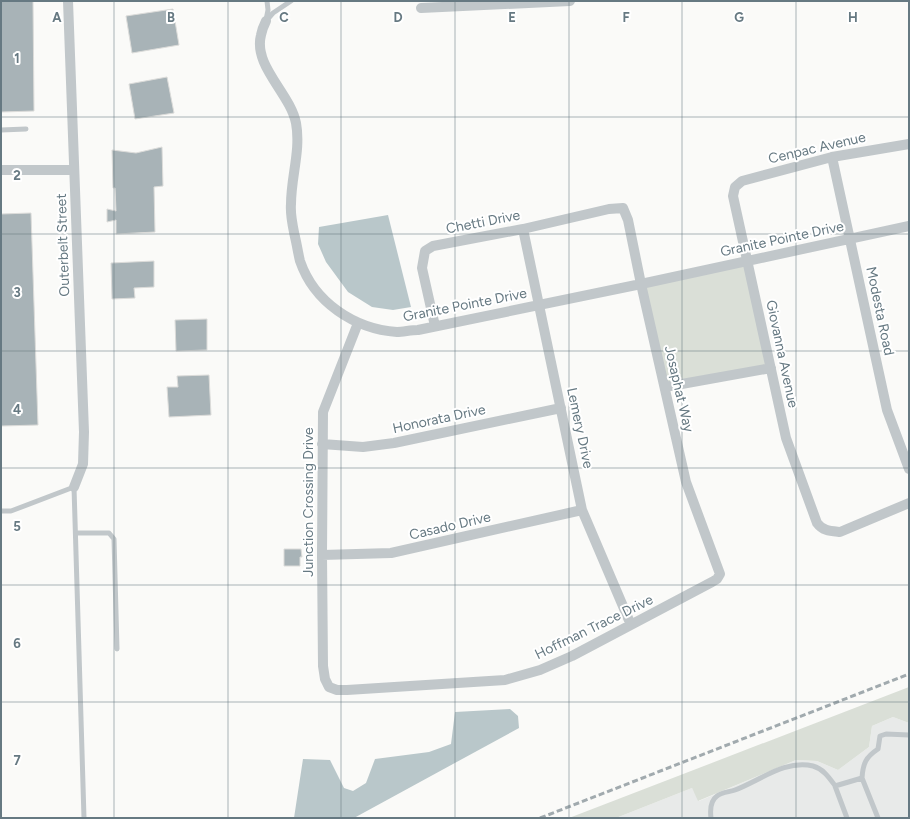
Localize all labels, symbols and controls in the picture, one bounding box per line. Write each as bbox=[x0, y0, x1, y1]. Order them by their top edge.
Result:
text: A bbox=[52, 10, 62, 25]
text: B bbox=[167, 10, 175, 25]
text: C bbox=[279, 10, 289, 25]
text: D bbox=[393, 10, 403, 25]
text: E bbox=[508, 10, 516, 25]
text: F bbox=[622, 10, 630, 25]
text: G bbox=[734, 10, 744, 25]
text: H bbox=[848, 10, 858, 25]
text: 1 bbox=[14, 51, 20, 66]
street label: Cenpac Avenue bbox=[767, 128, 868, 167]
text: 2 bbox=[13, 168, 21, 183]
street label: Outerbelt Street bbox=[53, 193, 73, 297]
street label: Chetti Drive bbox=[444, 206, 522, 238]
street label: Granite Pointe Drive bbox=[719, 218, 846, 260]
street label: Modesta Road bbox=[862, 265, 898, 357]
text: 3 bbox=[13, 285, 21, 300]
street label: Granite Pointe Drive bbox=[402, 285, 529, 325]
street label: Giovanna Avenue bbox=[762, 299, 802, 410]
street label: Josaphat Way bbox=[661, 344, 697, 435]
street label: Lemery Drive bbox=[563, 386, 597, 470]
street label: Honorata Drive bbox=[391, 401, 487, 437]
text: 4 bbox=[13, 402, 21, 417]
street label: Junction Crossing Drive bbox=[300, 427, 317, 577]
street label: Casado Drive bbox=[408, 508, 493, 544]
text: 5 bbox=[13, 519, 21, 534]
street label: Hoffman Trace Drive bbox=[532, 591, 656, 663]
text: 6 bbox=[13, 636, 21, 651]
text: 7 bbox=[13, 753, 21, 768]

